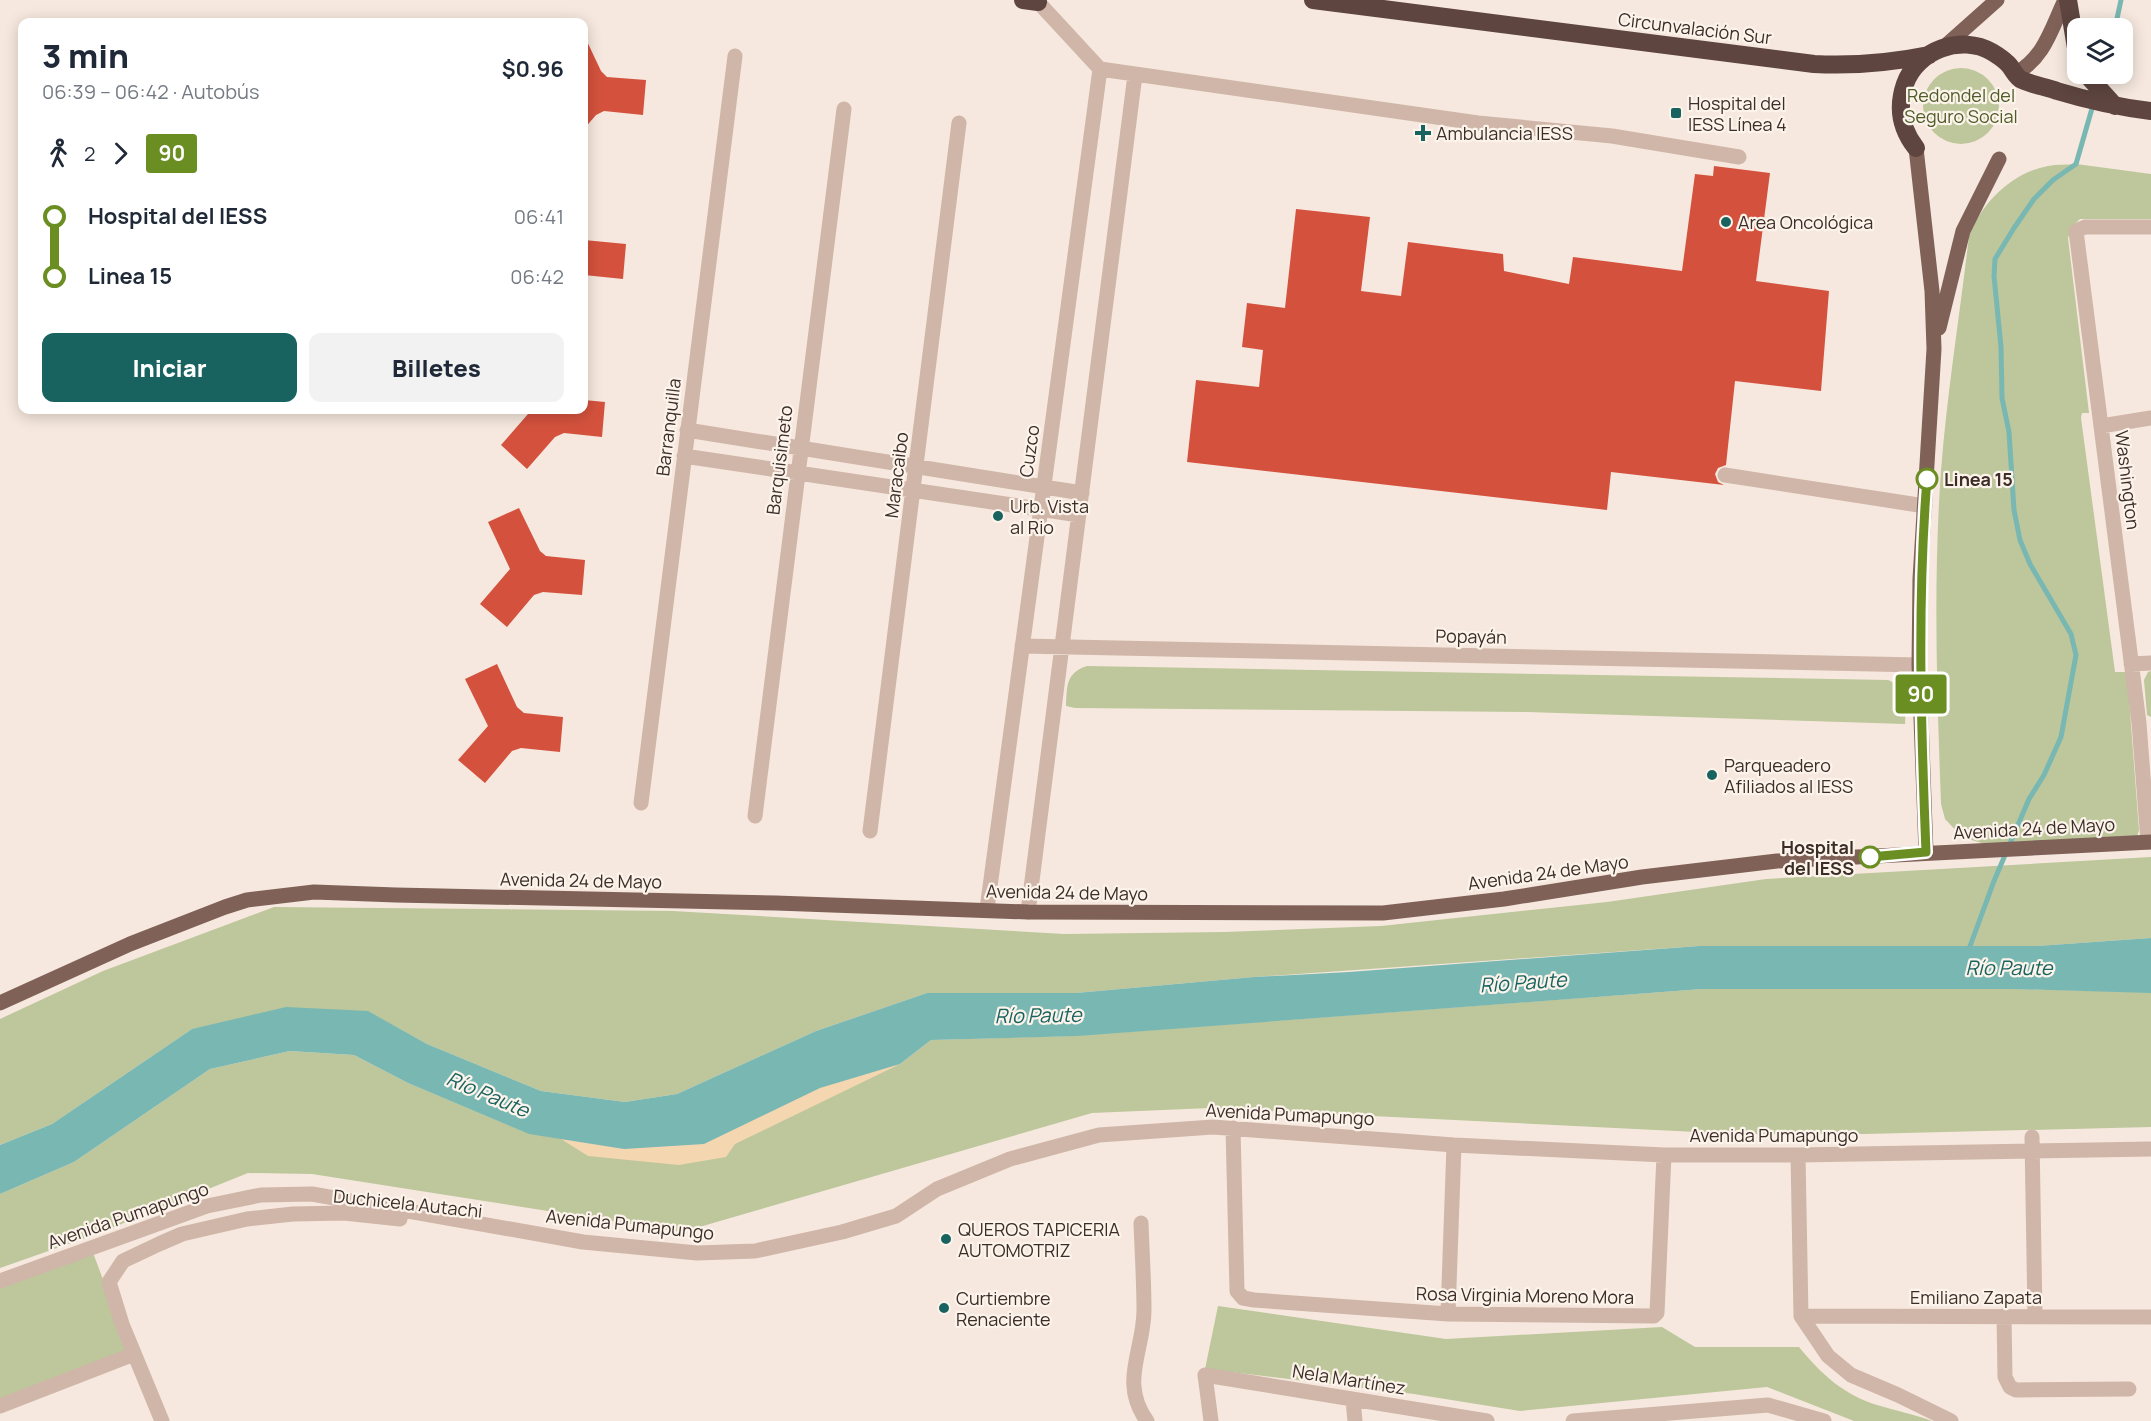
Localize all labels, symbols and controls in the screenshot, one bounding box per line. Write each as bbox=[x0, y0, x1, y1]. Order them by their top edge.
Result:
street label: Circunvalación Sur bbox=[1617, 7, 1774, 49]
map controls bbox=[2067, 18, 2133, 84]
button: layers bbox=[2067, 18, 2133, 84]
text: 3 min bbox=[42, 33, 129, 78]
text: $0.96 bbox=[502, 54, 564, 84]
text: 06:39 – 06:42 · Autobús bbox=[42, 78, 259, 105]
park label: Redondel del Seguro Social bbox=[1904, 83, 2018, 128]
place label: Hospital del IESS Línea 4 bbox=[1688, 91, 1787, 136]
marker: Hospital del IESS Línea 4 bbox=[1669, 106, 1683, 120]
place label: Ambulancia IESS bbox=[1436, 121, 1573, 145]
marker: Ambulancia IESS bbox=[1414, 124, 1432, 142]
icon: walk bbox=[42, 137, 75, 170]
icon: forward bbox=[104, 137, 137, 170]
text: 90 bbox=[158, 139, 185, 167]
text: 2 bbox=[84, 140, 95, 167]
text: Hospital del IESS bbox=[88, 201, 267, 231]
text: 06:41 bbox=[514, 203, 564, 230]
place label: Area Oncológica bbox=[1738, 210, 1873, 234]
marker: Area Oncológica bbox=[1719, 215, 1733, 229]
text: Linea 15 bbox=[88, 261, 172, 291]
text: 06:42 bbox=[510, 263, 564, 290]
button: Iniciar bbox=[42, 333, 297, 402]
button: Billetes bbox=[309, 333, 564, 402]
street label: Barranquilla bbox=[650, 377, 686, 477]
street label: Barquisimeto bbox=[760, 404, 798, 516]
street label: Cuzco bbox=[1013, 423, 1045, 479]
street label: Washington bbox=[2110, 429, 2146, 531]
street label: Maracaibo bbox=[879, 431, 913, 519]
place label: Linea 15 bbox=[1944, 467, 2013, 491]
marker: Linea 15 bbox=[1916, 468, 1938, 490]
place label: Urb. Vista al Rio bbox=[1010, 494, 1089, 539]
marker: Urb. Vista al Rio bbox=[991, 509, 1005, 523]
street label: Popayán bbox=[1435, 623, 1507, 649]
line badge: 90 bbox=[1894, 674, 1948, 714]
text: 90 bbox=[1908, 680, 1934, 708]
place label: Parqueadero Afiliados al IESS bbox=[1724, 753, 1853, 798]
marker: Parqueadero Afiliados al IESS bbox=[1705, 768, 1719, 782]
street label: Avenida 24 de Mayo bbox=[1952, 812, 2116, 844]
place label: Hospital del IESS bbox=[1781, 835, 1854, 880]
marker: Hospital del IESS bbox=[1859, 846, 1881, 868]
street label: Avenida 24 de Mayo bbox=[1466, 849, 1630, 895]
street label: Avenida 24 de Mayo bbox=[500, 867, 662, 893]
street label: Avenida 24 de Mayo bbox=[986, 879, 1148, 905]
water label: Río Paute bbox=[1965, 954, 2054, 981]
water label: Río Paute bbox=[1479, 965, 1569, 999]
water label: Río Paute bbox=[994, 1001, 1083, 1029]
water label: Río Paute bbox=[443, 1065, 535, 1124]
street label: Avenida Pumapungo bbox=[1205, 1098, 1375, 1130]
street label: Avenida Pumapungo bbox=[1689, 1123, 1859, 1147]
street label: Avenida Pumapungo bbox=[44, 1176, 212, 1254]
street label: Duchicela Autachi bbox=[332, 1183, 484, 1223]
street label: Avenida Pumapungo bbox=[545, 1203, 715, 1245]
place label: QUEROS TAPICERIA AUTOMOTRIZ bbox=[958, 1217, 1121, 1262]
marker: QUEROS TAPICERIA AUTOMOTRIZ bbox=[939, 1232, 953, 1246]
street label: Rosa Virginia Moreno Mora bbox=[1416, 1281, 1634, 1309]
street label: Emiliano Zapata bbox=[1910, 1285, 2042, 1309]
place label: Curtiembre Renaciente bbox=[956, 1286, 1051, 1331]
marker: Curtiembre Renaciente bbox=[937, 1301, 951, 1315]
street label: Nela Martínez bbox=[1291, 1358, 1407, 1400]

